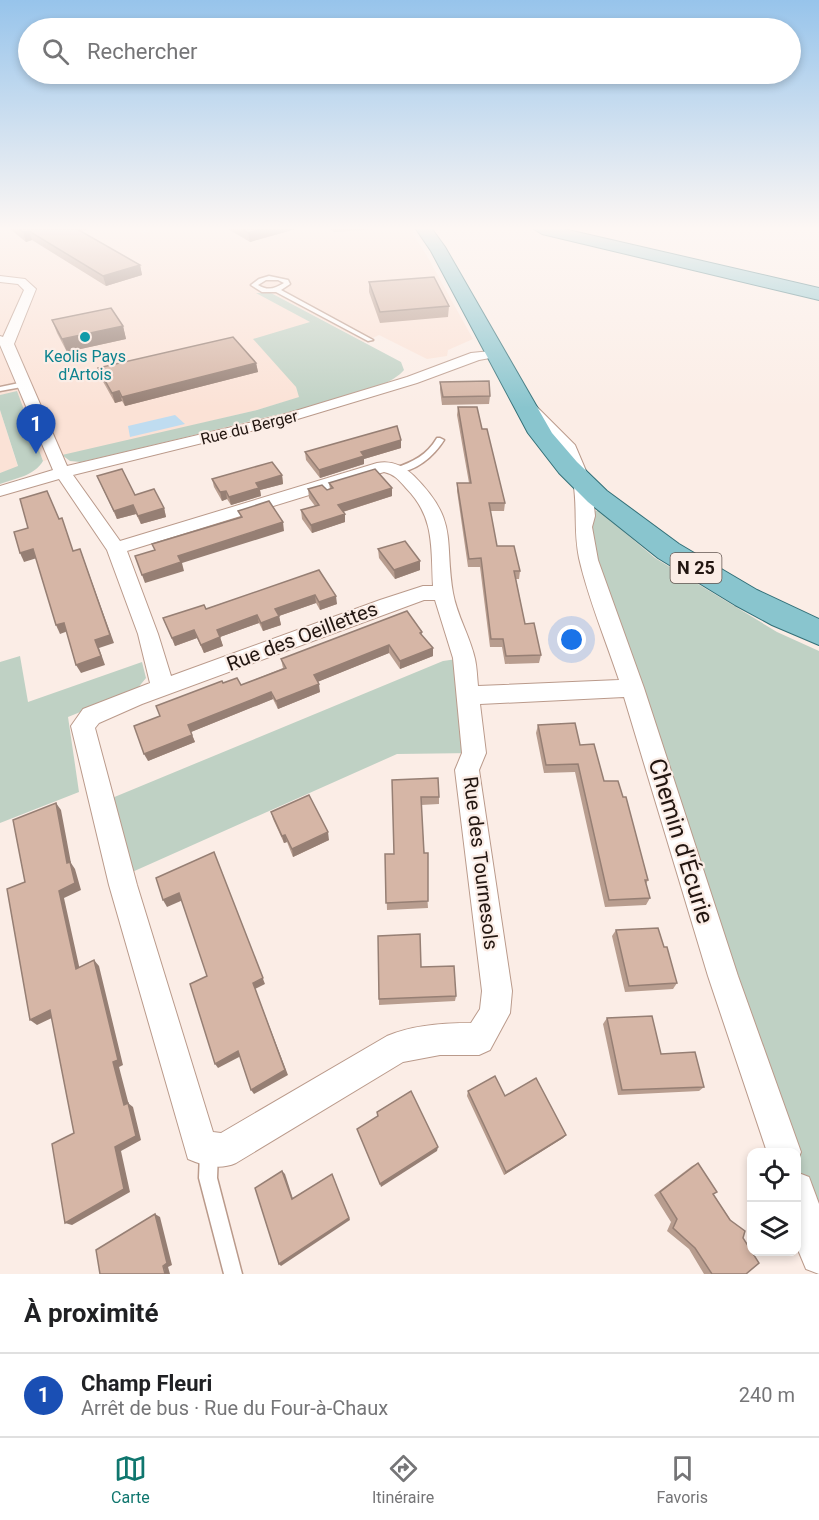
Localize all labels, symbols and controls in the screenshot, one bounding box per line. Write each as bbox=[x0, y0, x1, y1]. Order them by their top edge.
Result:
search box bbox=[18, 18, 801, 84]
icon: search bbox=[39, 35, 72, 68]
text: Rechercher bbox=[87, 39, 198, 64]
marker: Keolis Pays d'Artois bbox=[78, 330, 92, 344]
place label: Keolis Pays d'Artois bbox=[44, 347, 126, 384]
pin: 1 bbox=[16, 404, 56, 454]
street label: Rue du Berger bbox=[199, 406, 300, 449]
road number: N 25 bbox=[670, 553, 722, 583]
street label: Rue des Oeillettes bbox=[223, 596, 381, 676]
your location bbox=[557, 625, 586, 654]
street label: Chemin d'Écurie bbox=[643, 755, 719, 927]
street label: Rue des Tournesols bbox=[458, 775, 504, 951]
map controls bbox=[747, 1148, 801, 1256]
button: locate bbox=[747, 1148, 801, 1202]
button: layers bbox=[747, 1202, 801, 1256]
text: À proximité bbox=[24, 1298, 158, 1328]
text: Champ Fleuri bbox=[81, 1371, 212, 1396]
text: 1 bbox=[38, 1383, 49, 1407]
text: 240 m bbox=[739, 1383, 795, 1407]
text: Arrêt de bus · Rue du Four-à-Chaux bbox=[81, 1396, 388, 1420]
tab: Carte bbox=[111, 1452, 150, 1507]
tab: Itinéraire bbox=[372, 1452, 434, 1507]
tab: Favoris bbox=[656, 1452, 708, 1507]

